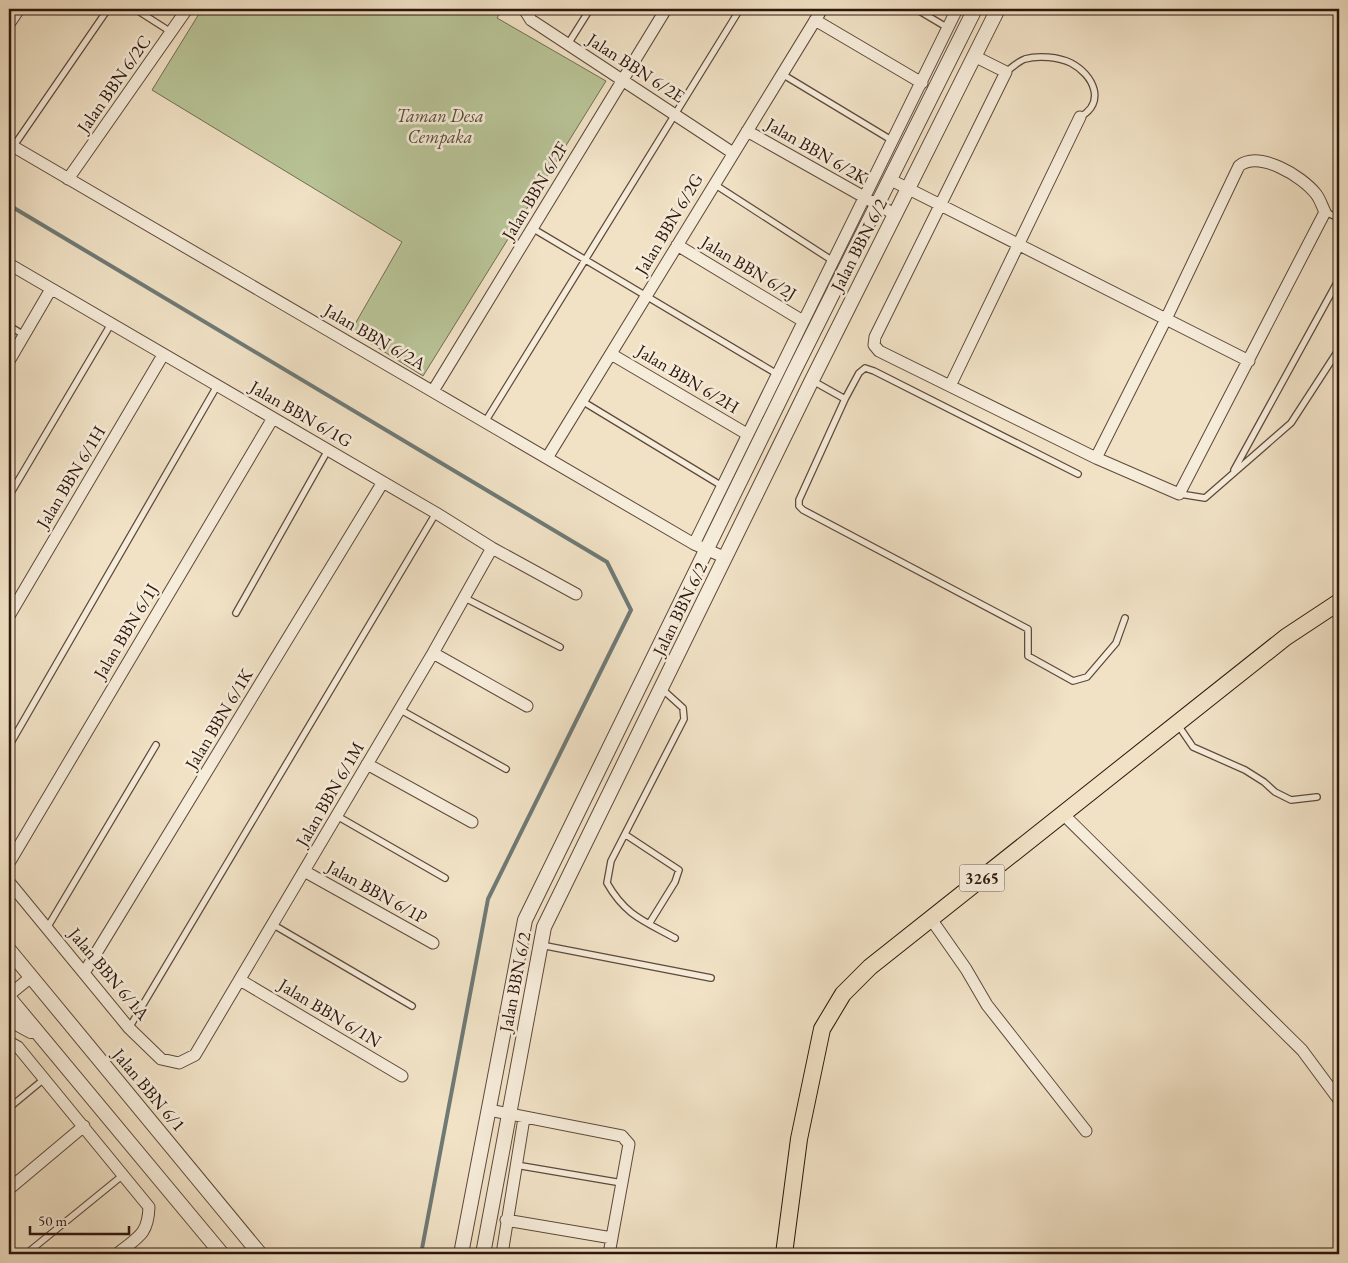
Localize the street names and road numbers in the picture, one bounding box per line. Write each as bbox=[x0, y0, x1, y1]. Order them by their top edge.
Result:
street label: Jalan BBN 6/2E bbox=[582, 26, 689, 108]
street label: Jalan BBN 6/2C bbox=[70, 30, 156, 139]
street label: Jalan BBN 6/2K bbox=[761, 111, 873, 189]
street label: Jalan BBN 6/2F bbox=[495, 137, 573, 246]
street label: Jalan BBN 6/2G bbox=[628, 169, 708, 280]
street label: Jalan BBN 6/2 bbox=[824, 194, 892, 297]
street label: Jalan BBN 6/2J bbox=[696, 229, 801, 305]
street label: Jalan BBN 6/2A bbox=[318, 297, 431, 375]
street label: Jalan BBN 6/2H bbox=[631, 338, 744, 418]
street label: Jalan BBN 6/1G bbox=[244, 374, 357, 452]
street label: Jalan BBN 6/1H bbox=[30, 421, 110, 534]
street label: Jalan BBN 6/2 bbox=[646, 558, 712, 661]
street label: Jalan BBN 6/1J bbox=[87, 579, 163, 684]
street label: Jalan BBN 6/1K bbox=[178, 663, 258, 775]
street label: Jalan BBN 6/1M bbox=[289, 737, 369, 852]
street label: Jalan BBN 6/1P bbox=[321, 854, 432, 929]
road number: 3265 bbox=[960, 864, 1004, 891]
street label: Jalan BBN 6/1A bbox=[63, 921, 155, 1025]
street label: Jalan BBN 6/2 bbox=[493, 930, 536, 1036]
street label: Jalan BBN 6/1N bbox=[273, 972, 386, 1053]
street label: Jalan BBN 6/1 bbox=[107, 1042, 191, 1136]

